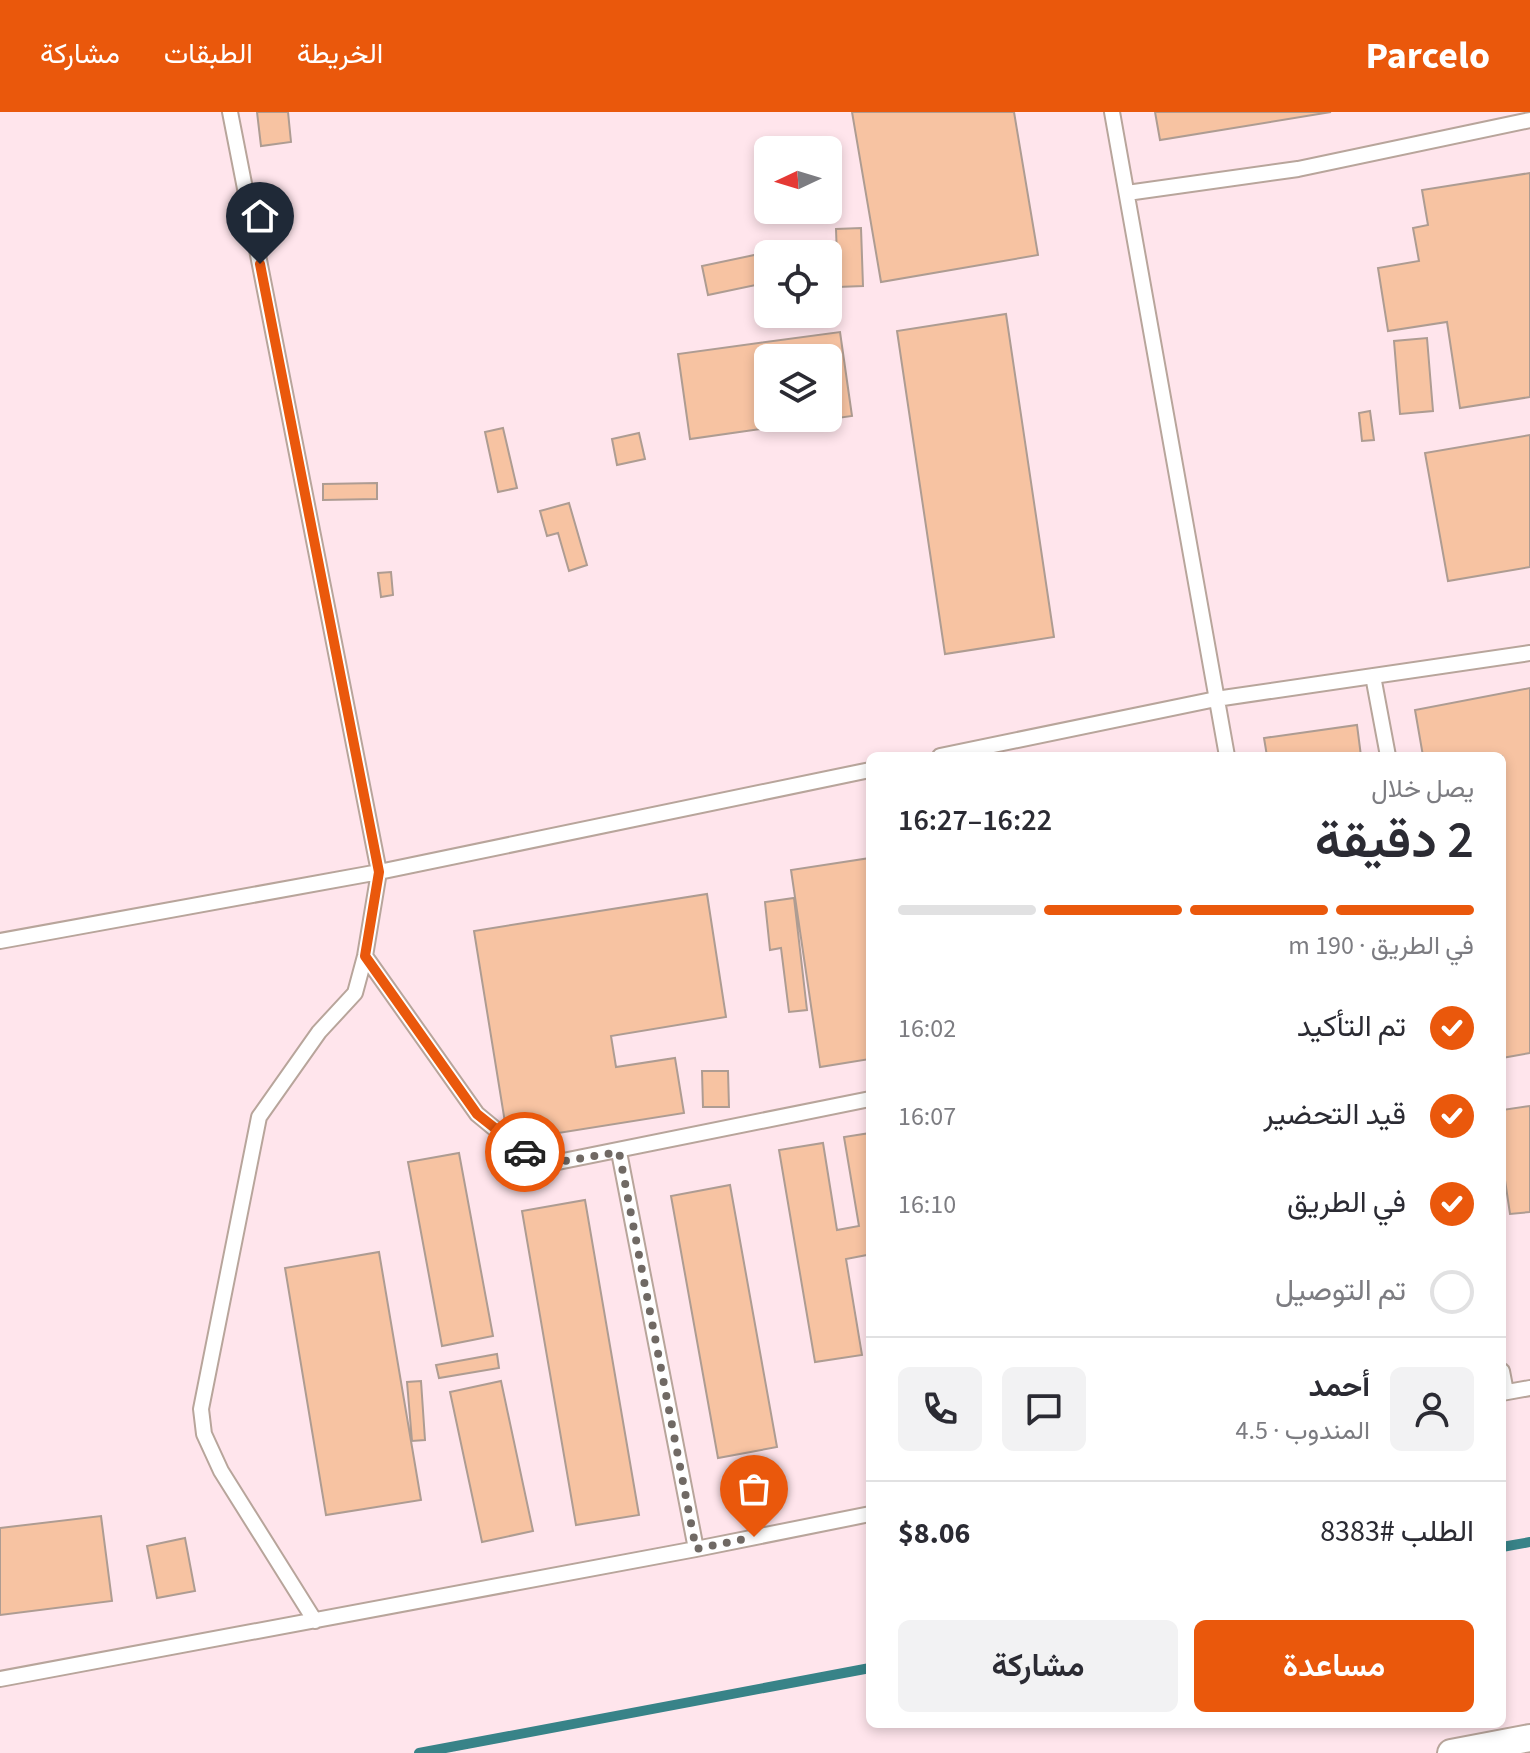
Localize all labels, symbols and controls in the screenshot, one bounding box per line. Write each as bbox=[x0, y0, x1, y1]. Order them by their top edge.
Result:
text: Parcelo bbox=[1365, 29, 1490, 83]
text: مشاركة bbox=[40, 34, 120, 74]
text: الطبقات bbox=[164, 34, 253, 74]
text: الخريطة bbox=[297, 34, 383, 74]
north arrow bbox=[754, 136, 842, 224]
map controls bbox=[754, 136, 842, 432]
pin bbox=[226, 182, 294, 264]
icon: home bbox=[238, 194, 282, 238]
button: locate bbox=[754, 240, 842, 328]
button: layers bbox=[754, 344, 842, 432]
text: يصل خلال bbox=[1371, 770, 1474, 807]
text: 16:22–16:27 bbox=[898, 799, 1052, 842]
text: 2 دقيقة bbox=[1315, 804, 1474, 878]
text: في الطريق · 190 m bbox=[1288, 927, 1474, 964]
text: تم التأكيد bbox=[1297, 1005, 1406, 1048]
icon: check bbox=[1430, 1006, 1474, 1050]
text: 16:02 bbox=[898, 1010, 956, 1047]
text: قيد التحضير bbox=[1263, 1093, 1406, 1136]
icon: check bbox=[1430, 1094, 1474, 1138]
text: 16:07 bbox=[898, 1098, 956, 1135]
courier bbox=[485, 1112, 565, 1192]
icon: car bbox=[503, 1130, 547, 1174]
text: في الطريق bbox=[1287, 1181, 1406, 1224]
icon: check bbox=[1430, 1182, 1474, 1226]
text: 16:10 bbox=[898, 1186, 956, 1223]
text: تم التوصيل bbox=[1275, 1269, 1406, 1312]
text: أحمد bbox=[1308, 1365, 1370, 1408]
button: phone bbox=[898, 1367, 982, 1451]
button: chat bbox=[1002, 1367, 1086, 1451]
button: person bbox=[1390, 1367, 1474, 1451]
text: المندوب · 4.5 bbox=[1235, 1412, 1370, 1449]
pin bbox=[720, 1455, 788, 1537]
icon: bag bbox=[732, 1467, 776, 1511]
text: الطلب #8383 bbox=[1320, 1510, 1474, 1553]
text: $8.06 bbox=[898, 1512, 970, 1555]
button: مشاركة bbox=[898, 1620, 1178, 1712]
button: مساعدة bbox=[1194, 1620, 1474, 1712]

